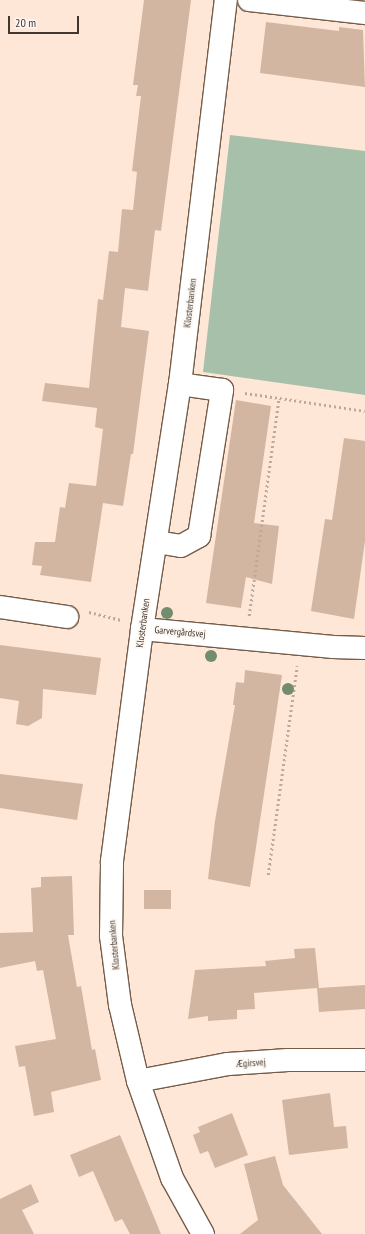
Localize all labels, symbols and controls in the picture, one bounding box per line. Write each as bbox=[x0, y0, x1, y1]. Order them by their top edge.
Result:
scale bar bbox=[10, 8, 81, 34]
text: 20 m bbox=[15, 15, 36, 30]
street label: Klosterbanken bbox=[181, 278, 199, 328]
street label: Klosterbanken bbox=[134, 598, 152, 648]
street label: Garvergårdsvej bbox=[154, 624, 206, 640]
street label: Klosterbanken bbox=[106, 920, 122, 970]
street label: Ægirsvej bbox=[236, 1056, 266, 1070]

